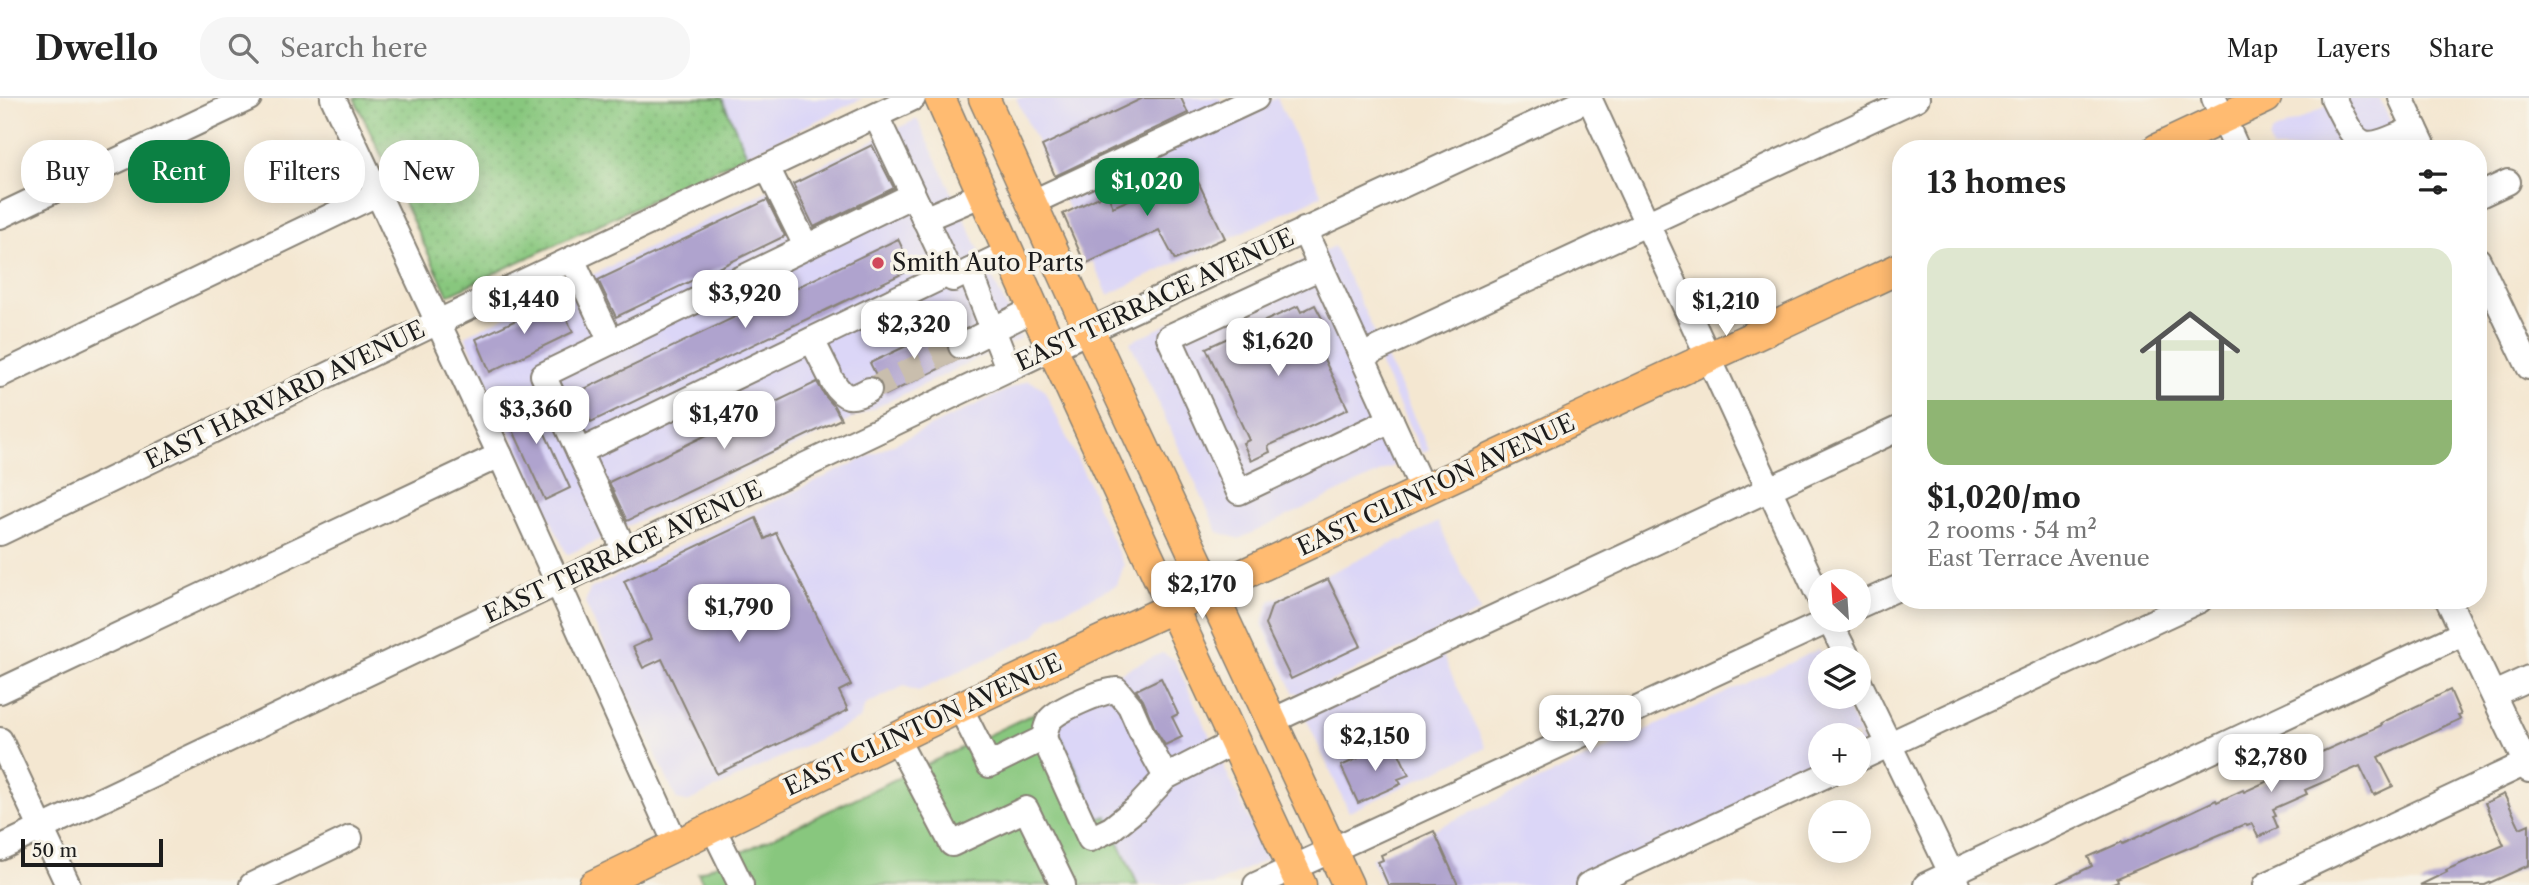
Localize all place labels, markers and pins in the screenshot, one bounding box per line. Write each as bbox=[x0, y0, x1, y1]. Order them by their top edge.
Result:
pin: $1,020 bbox=[1090, 158, 1204, 218]
place label: Smith Auto Parts bbox=[892, 248, 1084, 277]
marker: Smith Auto Parts bbox=[870, 255, 886, 271]
pin: $3,920 bbox=[688, 271, 802, 330]
pin: $1,440 bbox=[467, 276, 581, 336]
pin: $1,210 bbox=[1669, 278, 1783, 338]
pin: $2,320 bbox=[857, 302, 971, 361]
pin: $1,620 bbox=[1221, 318, 1335, 378]
pin: $3,360 bbox=[479, 386, 593, 446]
pin: $1,470 bbox=[667, 392, 781, 451]
pin: $2,170 bbox=[1145, 561, 1259, 621]
pin: $1,790 bbox=[682, 584, 796, 644]
pin: $1,270 bbox=[1533, 696, 1647, 755]
pin: $2,150 bbox=[1318, 714, 1432, 773]
pin: $2,780 bbox=[2214, 734, 2328, 794]

